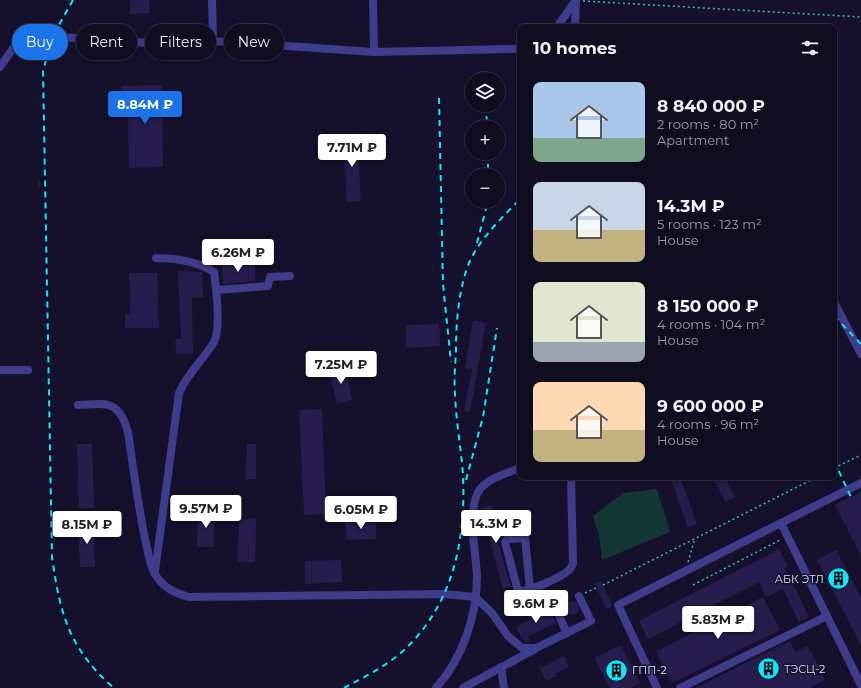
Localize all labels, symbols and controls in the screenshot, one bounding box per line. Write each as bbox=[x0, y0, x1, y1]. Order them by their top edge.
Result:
chip: Buy bbox=[12, 24, 68, 60]
chip: Rent bbox=[76, 24, 137, 60]
chip: Filters bbox=[145, 24, 216, 60]
chip: New bbox=[224, 24, 284, 60]
icon: filters bbox=[799, 37, 821, 59]
text: 10 homes bbox=[533, 38, 617, 58]
map controls bbox=[465, 72, 505, 208]
button: layers bbox=[465, 72, 505, 112]
pin: 8.84M ₽ bbox=[108, 91, 182, 125]
text: 8.84M ₽ bbox=[117, 96, 173, 112]
text: 8 840 000 ₽ bbox=[657, 96, 765, 116]
icon: home bbox=[565, 98, 613, 146]
text: 2 rooms · 80 m² bbox=[657, 116, 759, 132]
button: + bbox=[465, 120, 505, 160]
text: Apartment bbox=[657, 132, 729, 148]
pin: 7.71M ₽ bbox=[315, 134, 389, 168]
text: 7.71M ₽ bbox=[327, 139, 377, 155]
button: − bbox=[465, 168, 505, 208]
text: 14.3M ₽ bbox=[657, 196, 725, 216]
icon: home bbox=[565, 198, 613, 246]
text: 5 rooms · 123 m² bbox=[657, 216, 762, 232]
text: House bbox=[657, 232, 699, 248]
pin: 6.26M ₽ bbox=[201, 239, 275, 273]
text: 6.26M ₽ bbox=[211, 244, 265, 260]
text: 8 150 000 ₽ bbox=[657, 296, 759, 316]
icon: home bbox=[565, 298, 613, 346]
text: 4 rooms · 104 m² bbox=[657, 316, 765, 332]
text: House bbox=[657, 332, 699, 348]
pin: 7.25M ₽ bbox=[304, 351, 378, 385]
text: 7.25M ₽ bbox=[315, 356, 367, 372]
text: 9 600 000 ₽ bbox=[657, 396, 764, 416]
icon: home bbox=[565, 398, 613, 446]
text: 4 rooms · 96 m² bbox=[657, 416, 759, 432]
text: House bbox=[657, 432, 699, 448]
pin: 9.57M ₽ bbox=[169, 495, 243, 529]
pin: 6.05M ₽ bbox=[324, 496, 398, 530]
text: 9.57M ₽ bbox=[179, 500, 233, 516]
text: 6.05M ₽ bbox=[334, 501, 388, 517]
pin: 14.3M ₽ bbox=[459, 510, 533, 544]
pin: 8.15M ₽ bbox=[50, 511, 124, 545]
text: 14.3M ₽ bbox=[470, 515, 522, 531]
text: 8.15M ₽ bbox=[62, 516, 112, 532]
building icon: АБК ЭТЛ bbox=[826, 566, 852, 592]
place label: АБК ЭТЛ bbox=[775, 572, 824, 586]
pin: 9.6M ₽ bbox=[503, 590, 569, 624]
text: 9.6M ₽ bbox=[513, 595, 559, 611]
pin: 5.83M ₽ bbox=[681, 606, 755, 640]
text: 5.83M ₽ bbox=[691, 611, 745, 627]
building icon: ТЭСЦ-2 bbox=[755, 656, 781, 682]
building icon: ГПП-2 bbox=[604, 657, 630, 683]
place label: ТЭСЦ-2 bbox=[784, 662, 825, 676]
place label: ГПП-2 bbox=[632, 663, 667, 677]

